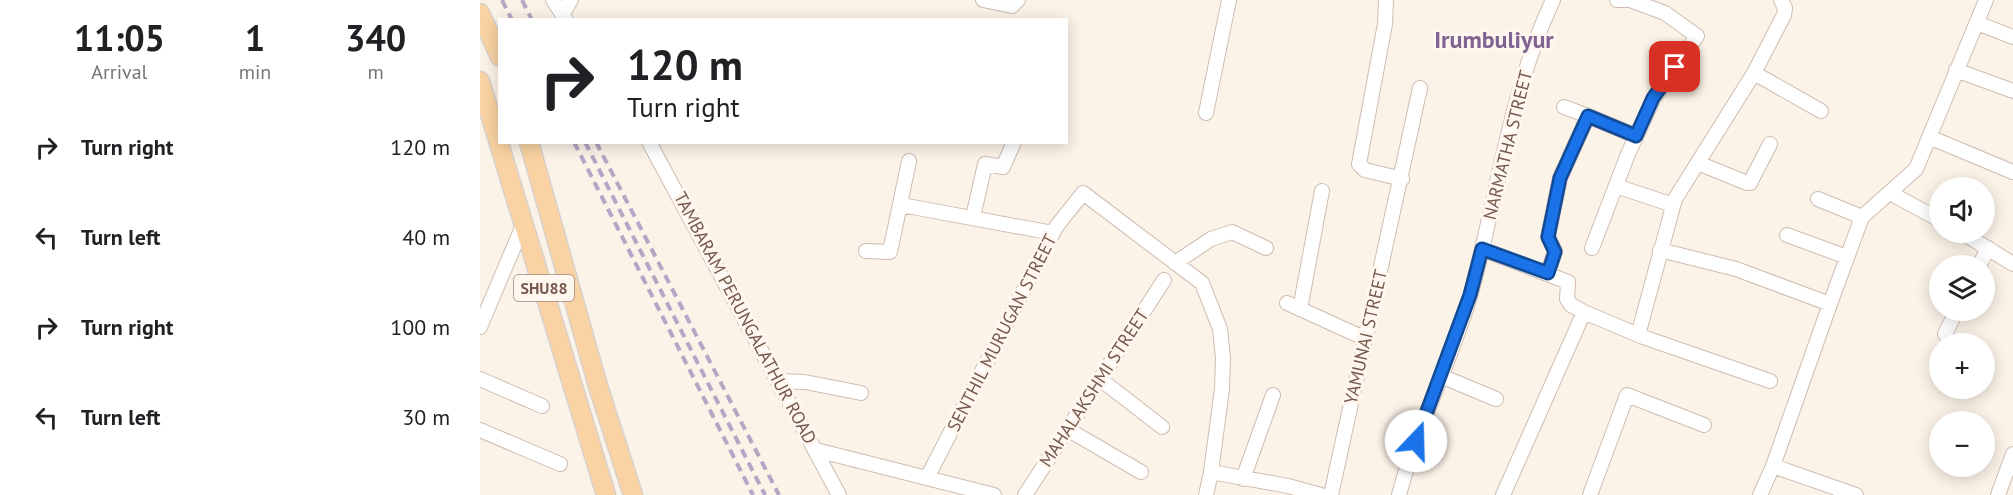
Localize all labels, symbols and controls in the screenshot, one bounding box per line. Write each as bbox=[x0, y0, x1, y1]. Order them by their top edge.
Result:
text: 11:05 bbox=[74, 14, 165, 61]
text: 1 bbox=[245, 14, 265, 61]
text: 340 bbox=[345, 14, 406, 61]
district label: Irumbuliyur bbox=[1434, 24, 1554, 55]
text: 120 m bbox=[627, 37, 743, 92]
pin bbox=[1649, 41, 1700, 92]
icon: right bbox=[528, 42, 606, 120]
icon: arrive bbox=[1658, 50, 1691, 83]
text: Arrival bbox=[91, 59, 147, 85]
text: min bbox=[239, 59, 271, 85]
text: m bbox=[368, 59, 384, 85]
street label: NARMATHA STREET bbox=[1478, 68, 1537, 222]
text: Turn right bbox=[627, 90, 740, 124]
icon: right bbox=[30, 131, 63, 164]
text: Turn right bbox=[81, 133, 173, 161]
text: 120 m bbox=[390, 133, 450, 161]
map controls bbox=[1929, 177, 1995, 477]
button: sound bbox=[1929, 177, 1995, 243]
street label: TAMBARAM PERUNGALATHUR ROAD bbox=[669, 188, 822, 448]
icon: left bbox=[30, 221, 63, 254]
text: Turn left bbox=[81, 223, 161, 251]
text: 40 m bbox=[402, 223, 450, 251]
street label: SENTHIL MURUGAN STREET bbox=[942, 230, 1061, 435]
button: layers bbox=[1929, 255, 1995, 321]
street label: YAMUNAI STREET bbox=[1339, 267, 1392, 406]
road number: SHU88 bbox=[514, 275, 574, 301]
street label: MAHALAKSHMI STREET bbox=[1034, 304, 1153, 471]
icon: right bbox=[30, 311, 63, 344]
text: Turn right bbox=[81, 313, 173, 341]
text: 100 m bbox=[390, 313, 450, 341]
button: + bbox=[1929, 333, 1995, 399]
icon: left bbox=[30, 401, 63, 434]
text: Turn left bbox=[81, 403, 161, 431]
text: 30 m bbox=[402, 403, 450, 431]
position arrow bbox=[1384, 409, 1448, 473]
button: − bbox=[1929, 411, 1995, 477]

